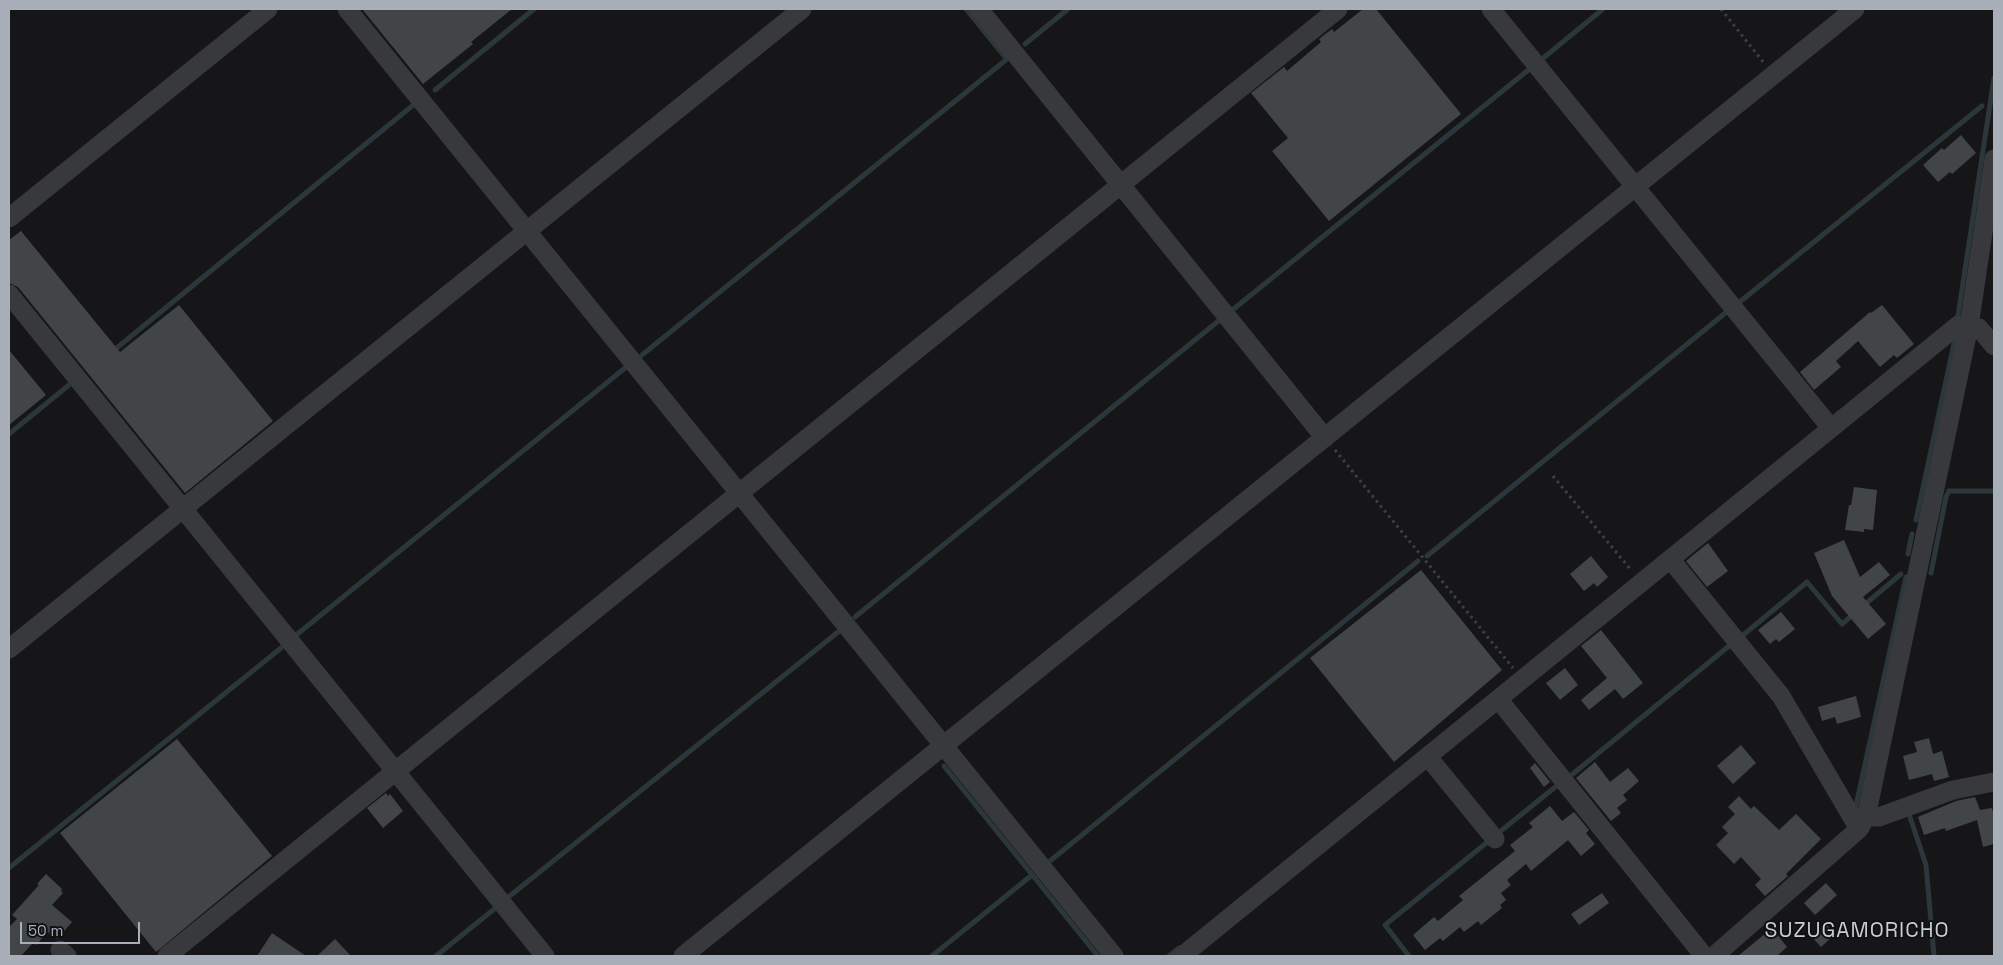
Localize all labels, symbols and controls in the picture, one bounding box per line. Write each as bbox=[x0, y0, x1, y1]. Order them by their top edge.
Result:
scale bar bbox=[22, 912, 142, 944]
district label: SUZUGAMORICHO bbox=[1763, 918, 1951, 944]
text: 50 m bbox=[28, 921, 63, 940]

